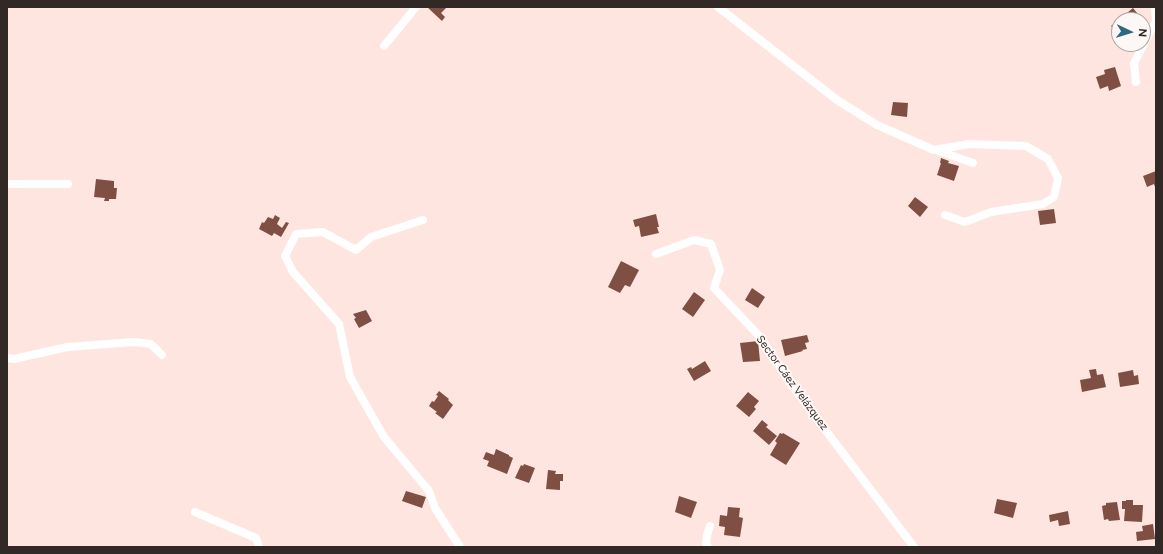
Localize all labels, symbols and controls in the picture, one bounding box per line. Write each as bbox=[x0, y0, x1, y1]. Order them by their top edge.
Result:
north arrow bbox=[1111, 12, 1151, 52]
text: N bbox=[1136, 28, 1149, 37]
street label: Sector Cáez Velázquez bbox=[753, 333, 831, 433]

